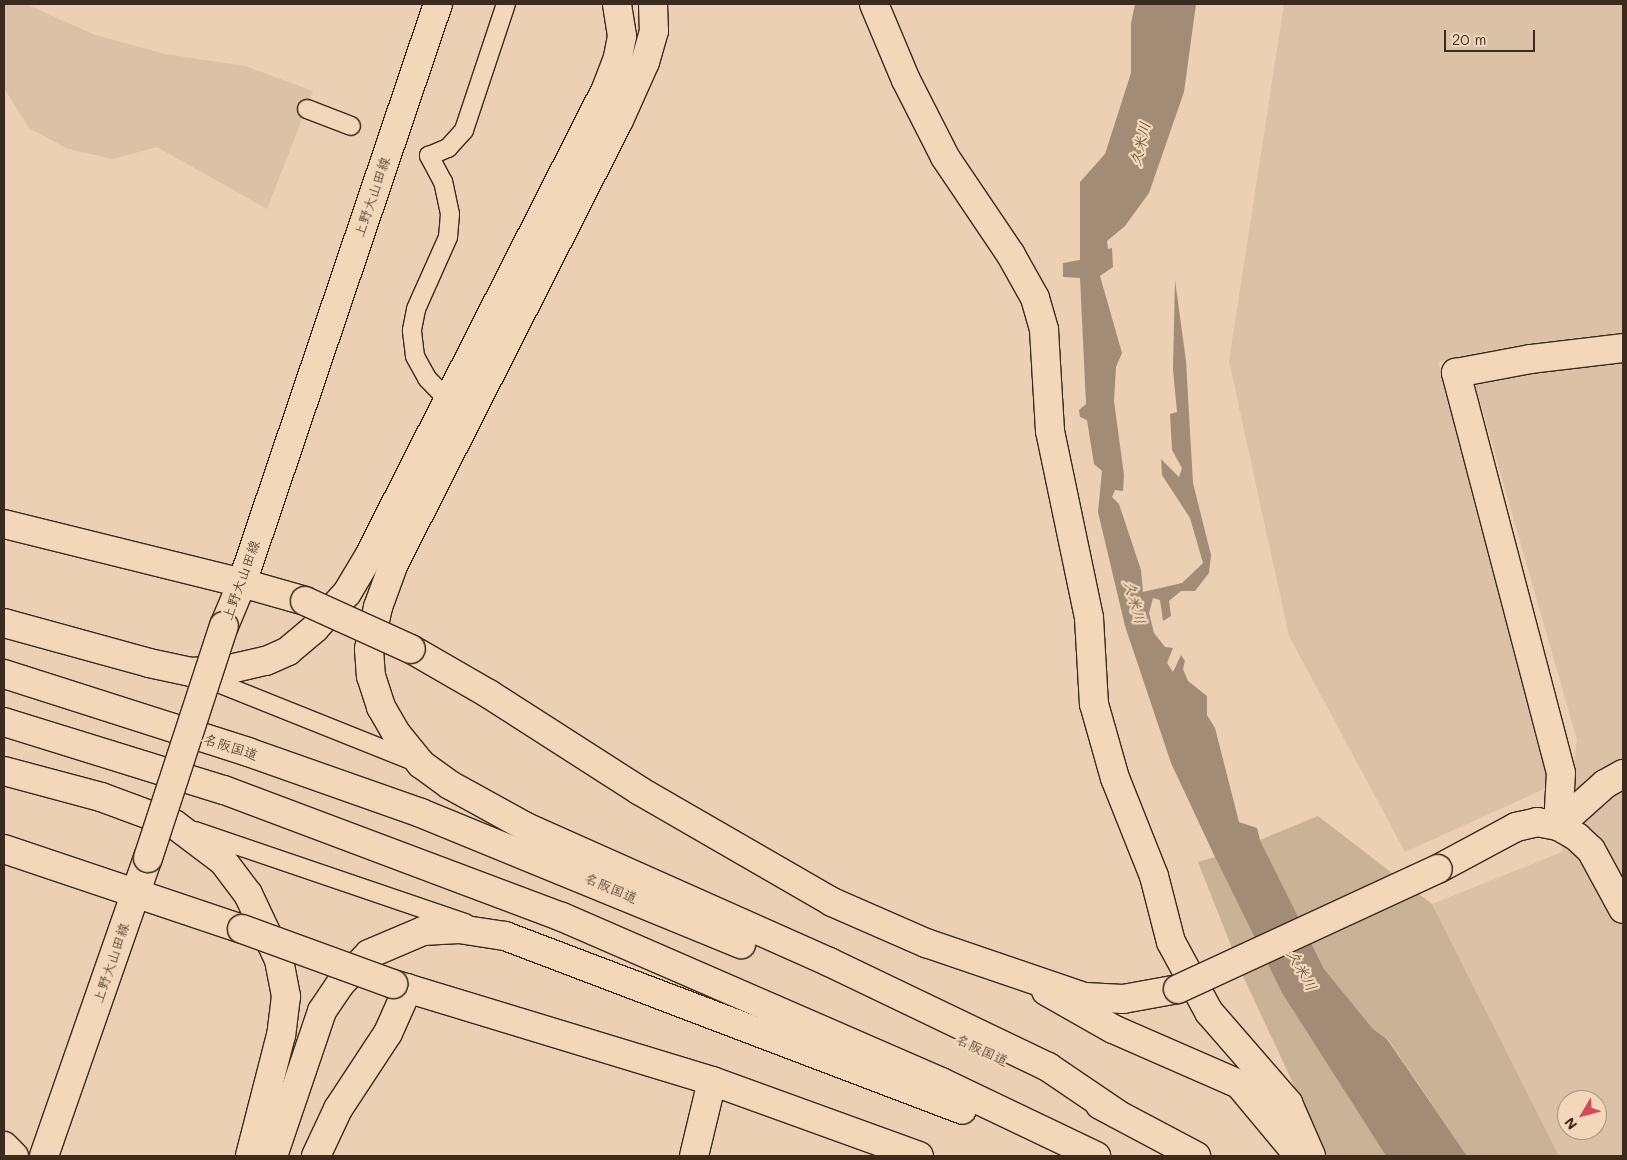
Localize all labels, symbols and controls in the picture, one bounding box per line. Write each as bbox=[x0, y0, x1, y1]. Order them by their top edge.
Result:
scale bar bbox=[1447, 20, 1538, 52]
text: 20 m bbox=[1452, 29, 1486, 49]
water label: 久米川 bbox=[1126, 120, 1154, 168]
street label: 上野大山田線 bbox=[350, 155, 394, 239]
street label: 上野大山田線 bbox=[219, 538, 263, 622]
water label: 久米川 bbox=[1120, 578, 1150, 626]
street label: 名阪国道 bbox=[202, 730, 260, 764]
street label: 名阪国道 bbox=[582, 869, 640, 907]
street label: 上野大山田線 bbox=[89, 921, 133, 1005]
water label: 久米川 bbox=[1283, 946, 1321, 994]
street label: 名阪国道 bbox=[953, 1031, 1011, 1069]
north arrow bbox=[1557, 1090, 1607, 1140]
text: N bbox=[1560, 1114, 1581, 1134]

